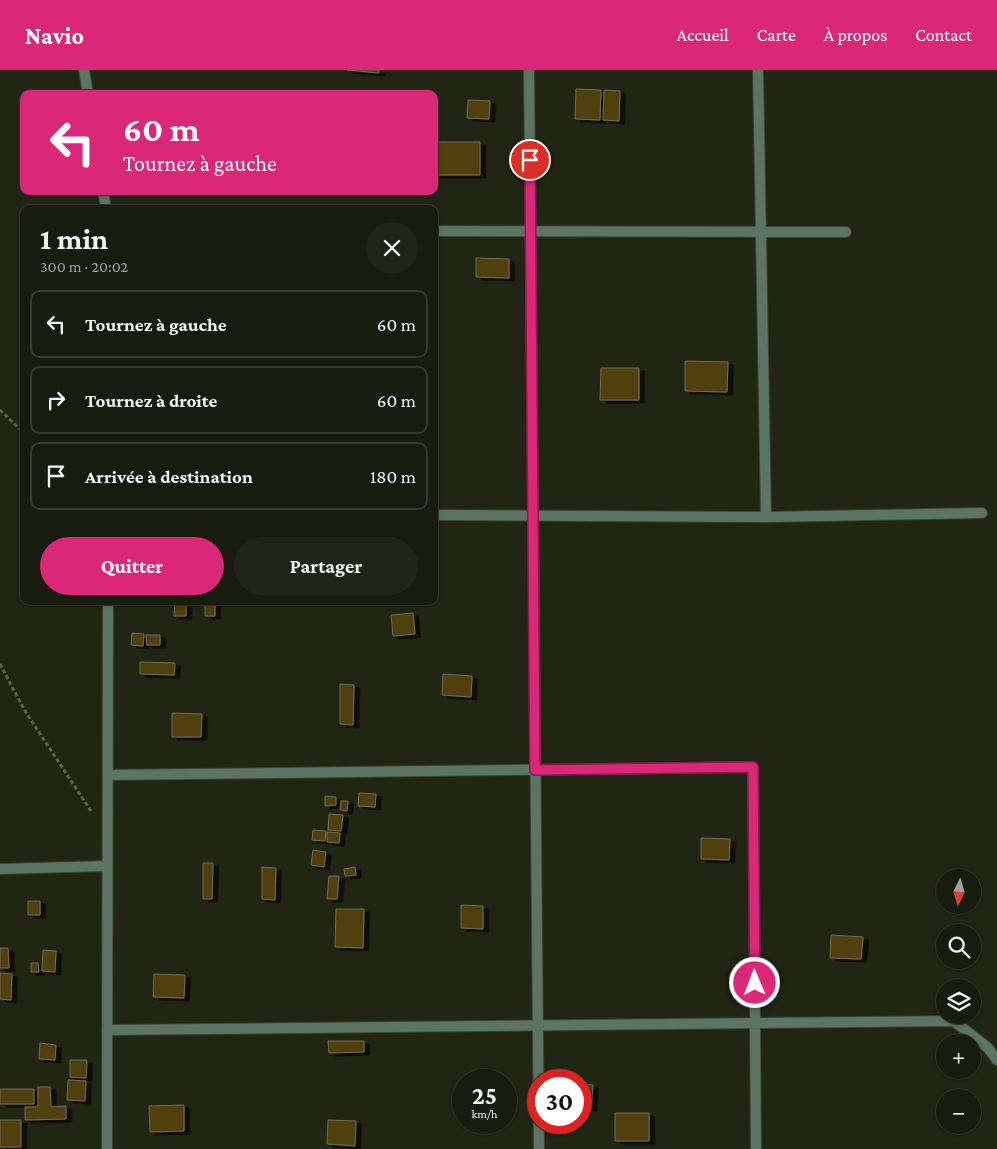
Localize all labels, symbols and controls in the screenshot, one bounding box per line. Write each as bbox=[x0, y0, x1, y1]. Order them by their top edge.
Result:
text: Navio bbox=[25, 22, 84, 49]
text: Accueil bbox=[677, 25, 729, 45]
text: Carte bbox=[757, 25, 796, 45]
text: À propos bbox=[824, 25, 887, 45]
text: Contact bbox=[915, 25, 972, 45]
icon: left bbox=[40, 110, 105, 175]
text: 60 m bbox=[123, 110, 200, 149]
pin bbox=[509, 139, 551, 181]
icon: arrive bbox=[516, 146, 544, 174]
text: Tournez à gauche bbox=[123, 151, 277, 176]
text: 1 min bbox=[40, 222, 108, 255]
button: close bbox=[366, 222, 418, 274]
text: 300 m · 20:02 bbox=[40, 258, 128, 275]
icon: left bbox=[42, 310, 70, 338]
text: Tournez à gauche bbox=[85, 314, 227, 335]
text: 60 m bbox=[377, 314, 416, 335]
icon: right bbox=[42, 386, 70, 414]
text: Tournez à droite bbox=[85, 390, 217, 411]
text: 60 m bbox=[377, 390, 416, 411]
icon: arrive bbox=[42, 462, 70, 490]
text: Arrivée à destination bbox=[85, 466, 253, 487]
text: 180 m bbox=[370, 466, 416, 487]
button: Quitter bbox=[40, 537, 224, 595]
button: Partager bbox=[234, 537, 418, 595]
north arrow bbox=[936, 869, 981, 914]
map controls bbox=[936, 869, 981, 1134]
button: search bbox=[936, 924, 981, 969]
position arrow bbox=[728, 956, 780, 1008]
button: layers bbox=[936, 979, 981, 1024]
button: + bbox=[936, 1034, 981, 1079]
speed limit sign: 30 bbox=[527, 1069, 592, 1134]
text: 25 bbox=[472, 1082, 497, 1109]
button: − bbox=[936, 1089, 981, 1134]
text: km/h bbox=[472, 1107, 497, 1121]

